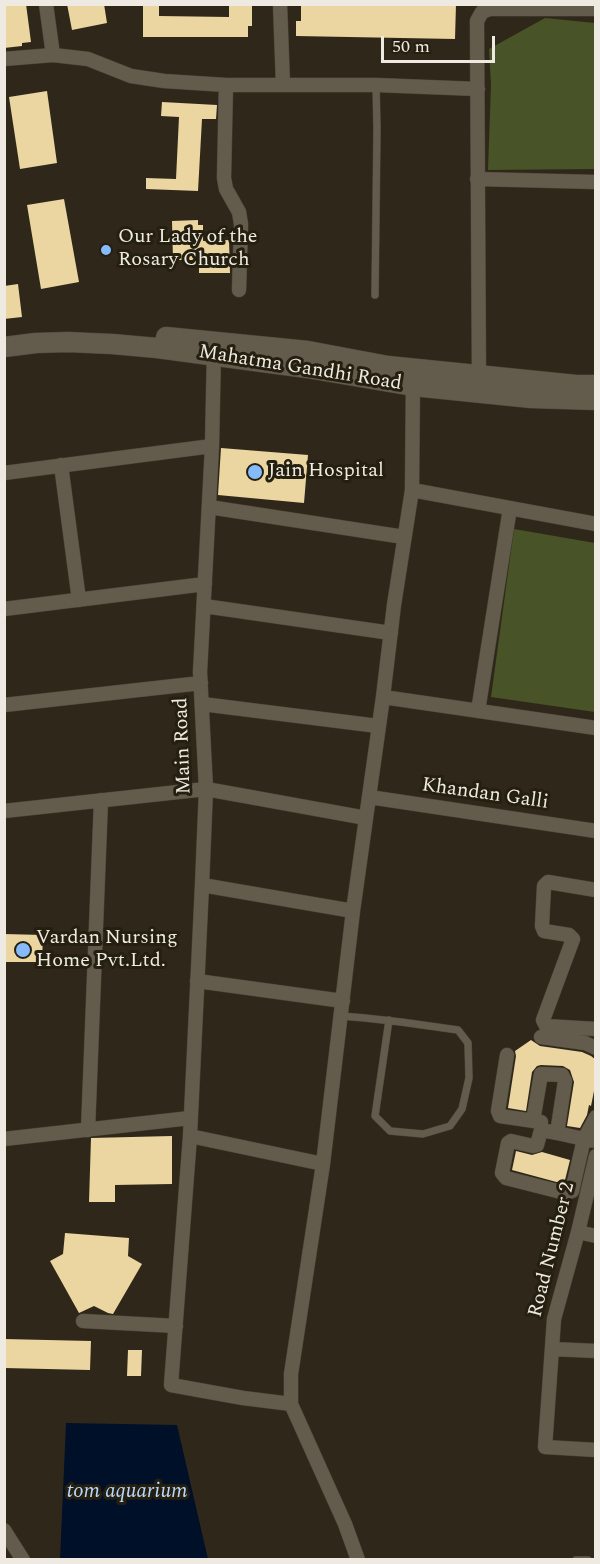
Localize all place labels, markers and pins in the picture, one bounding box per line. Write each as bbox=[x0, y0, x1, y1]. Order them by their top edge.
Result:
place label: Our Lady of the Rosary Church bbox=[118, 226, 258, 273]
marker: Our Lady of the Rosary Church bbox=[99, 243, 113, 257]
place label: Jain Hospital bbox=[268, 460, 384, 484]
marker: Jain Hospital bbox=[246, 463, 264, 481]
place label: Vardan Nursing Home Pvt.Ltd. bbox=[36, 927, 178, 974]
marker: Vardan Nursing Home Pvt.Ltd. bbox=[14, 941, 32, 959]

